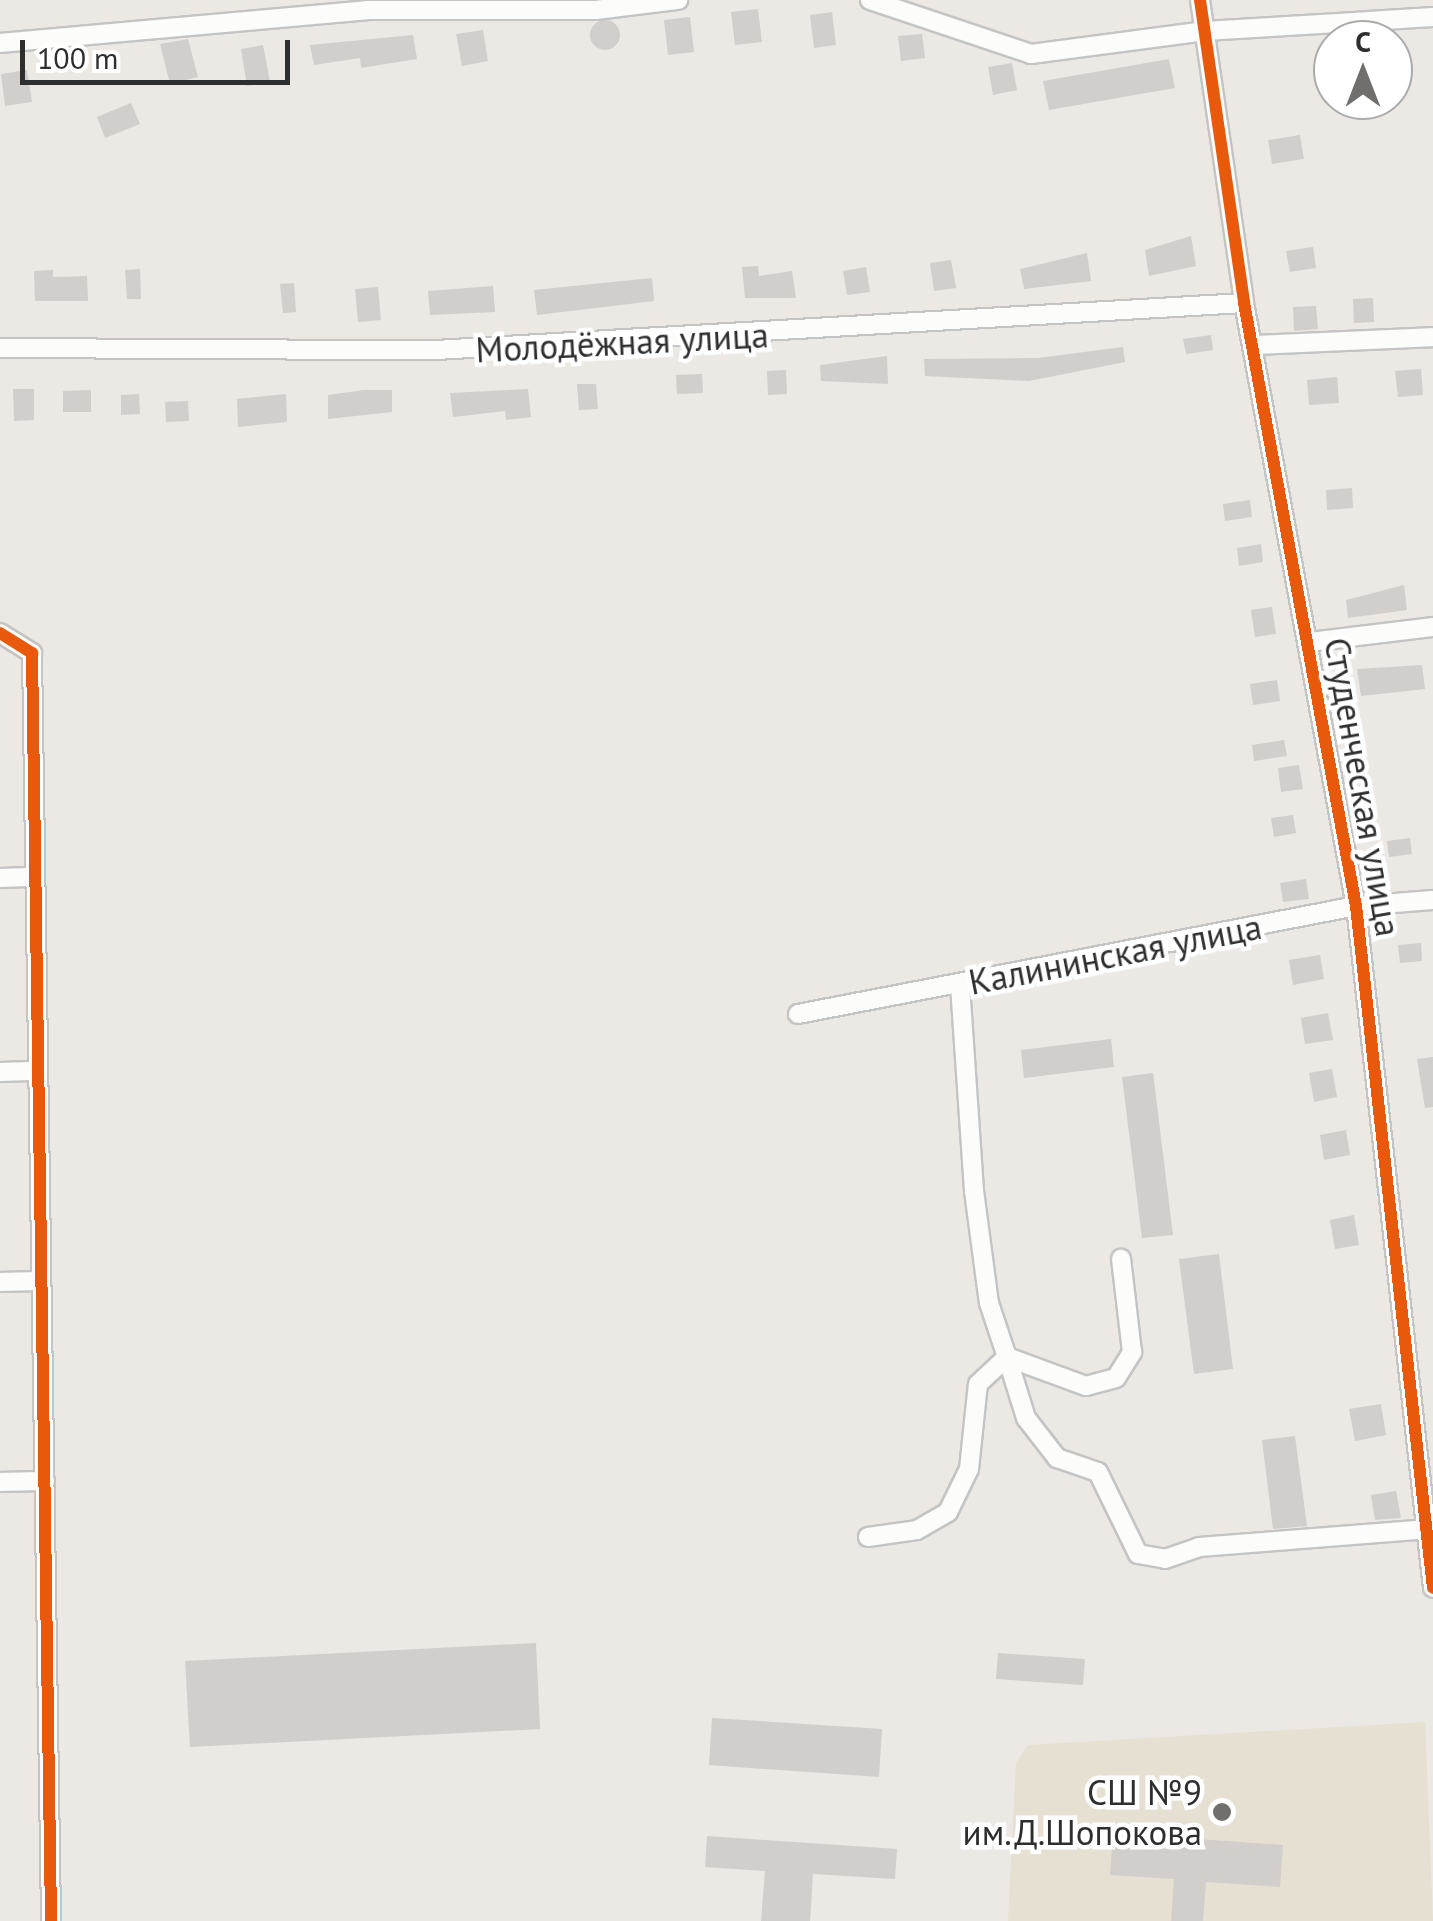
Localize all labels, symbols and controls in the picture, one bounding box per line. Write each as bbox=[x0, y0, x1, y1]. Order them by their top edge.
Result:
scale bar bbox=[25, 20, 295, 82]
north arrow bbox=[1313, 20, 1413, 120]
text: С bbox=[1355, 23, 1371, 60]
text: 100 m bbox=[37, 38, 118, 77]
street label: Молодёжная улица bbox=[474, 313, 770, 371]
street label: Студенческая улица bbox=[1316, 634, 1410, 940]
street label: Калининская улица bbox=[965, 905, 1265, 1003]
place label: СШ №9 им.Д.Шопокова bbox=[963, 1771, 1202, 1853]
marker: СШ №9 им.Д.Шопокова bbox=[1211, 1801, 1233, 1823]

